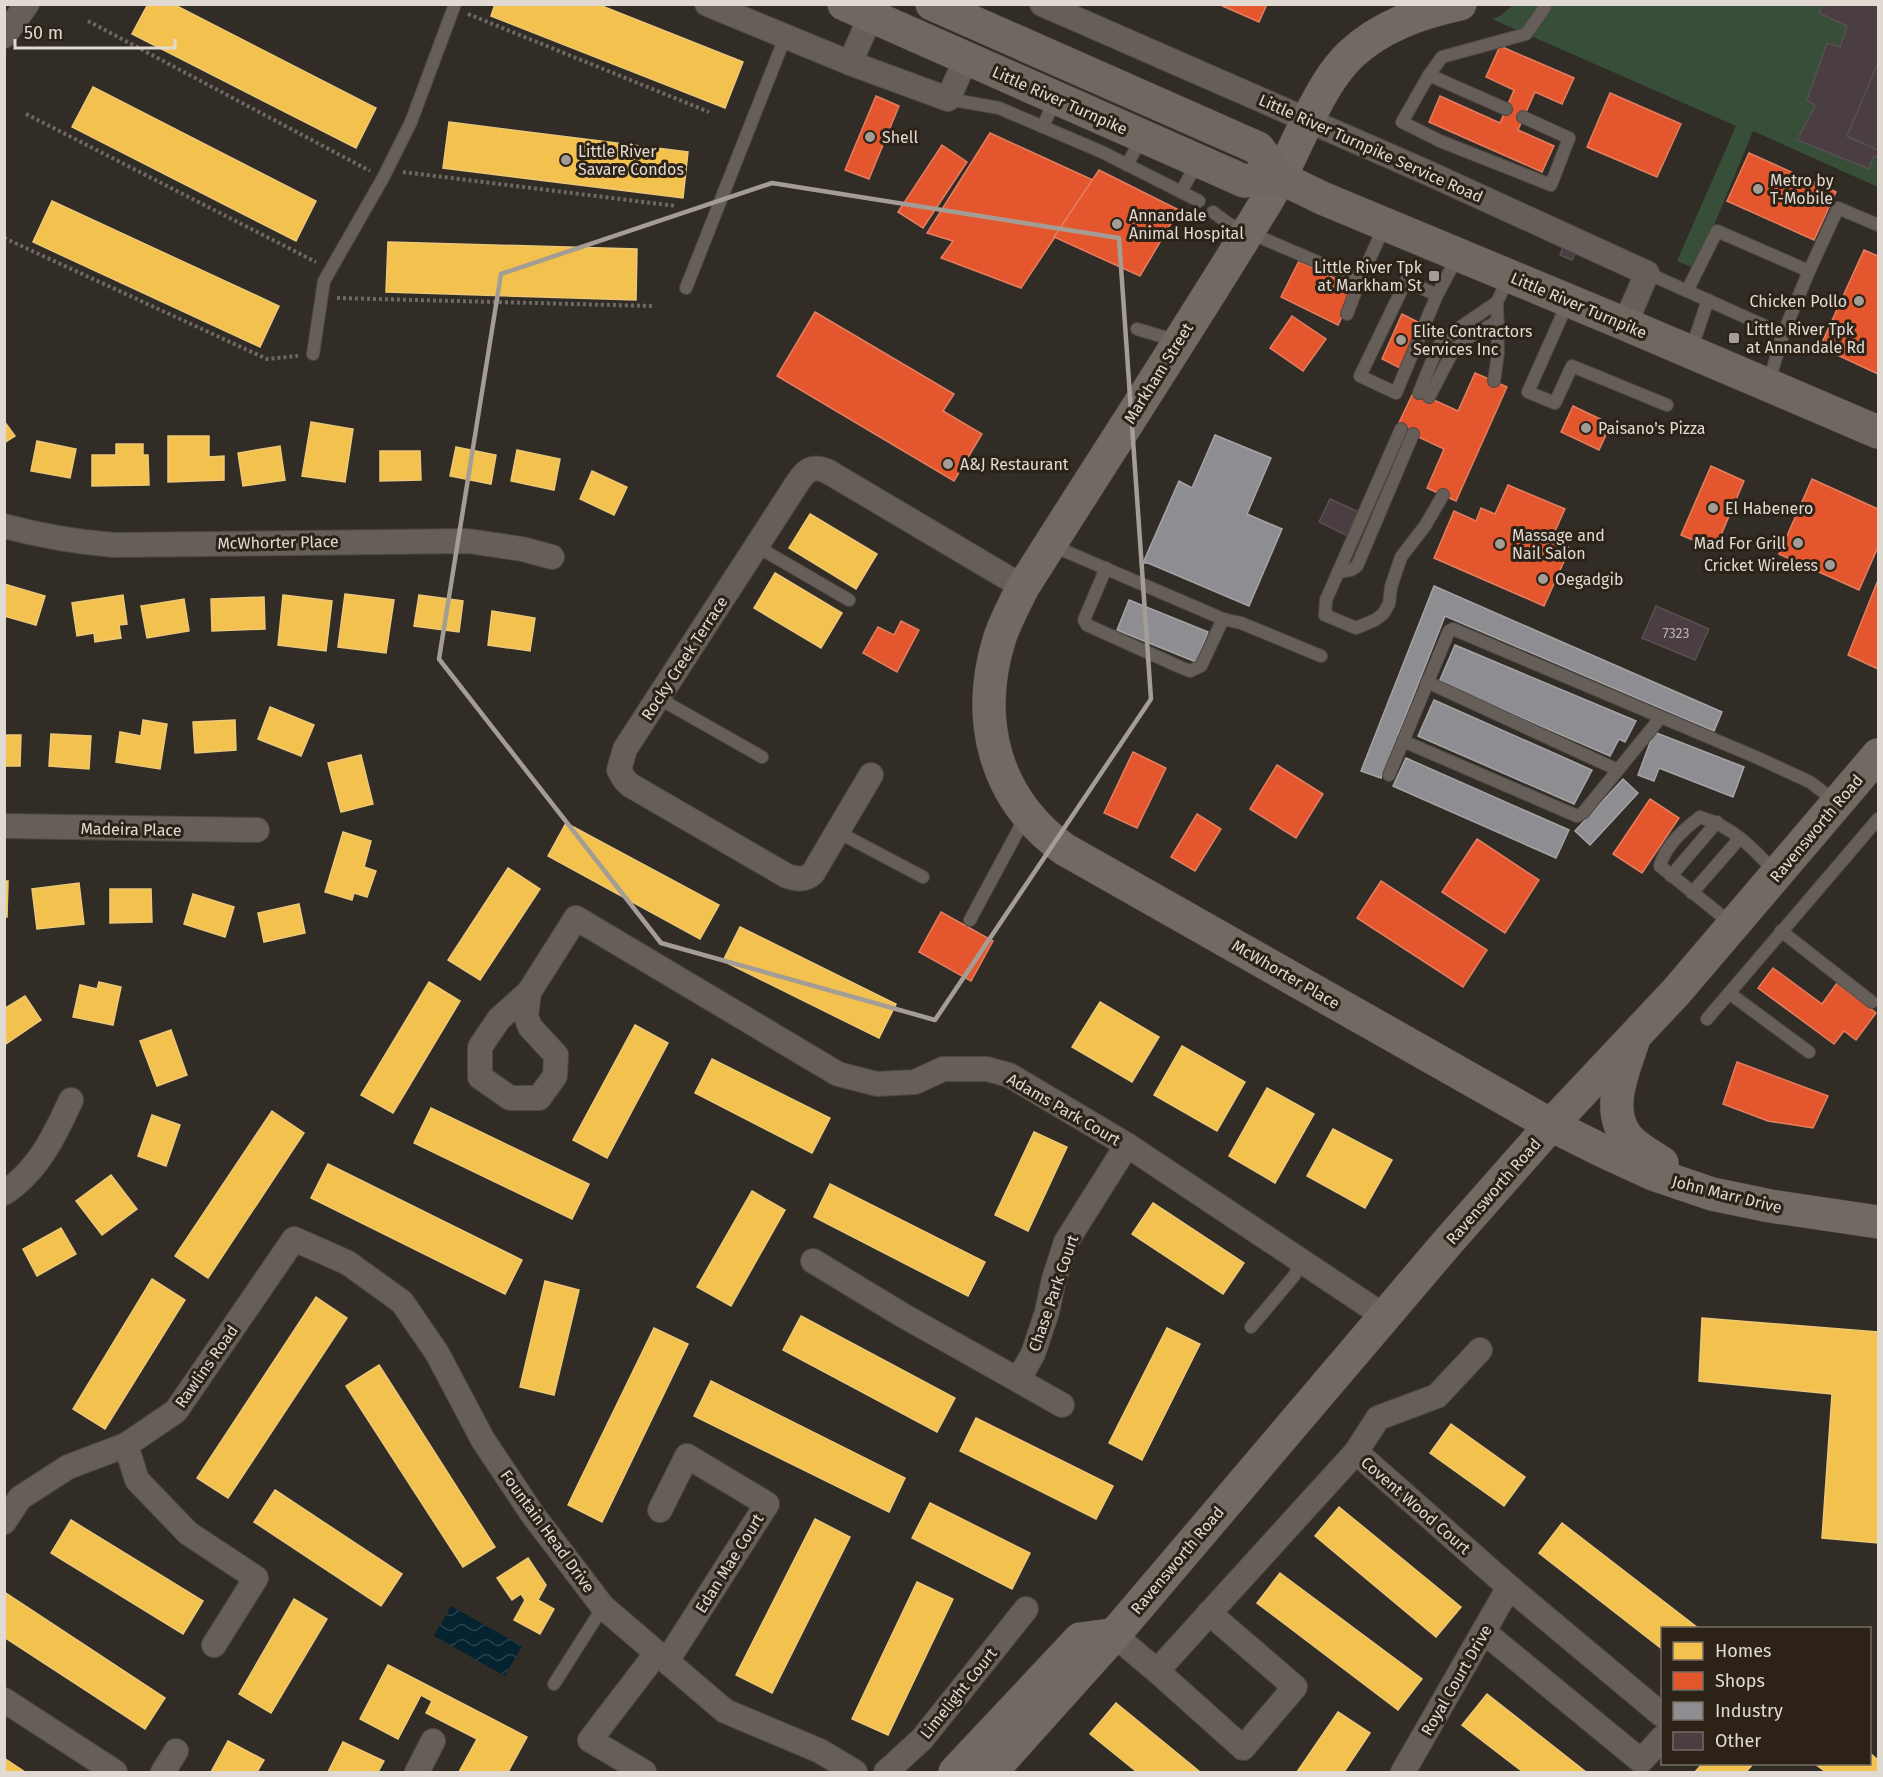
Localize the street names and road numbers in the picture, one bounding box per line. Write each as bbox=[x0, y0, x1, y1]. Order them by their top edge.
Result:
street label: Little River Turnpike bbox=[989, 62, 1130, 139]
street label: Little River Turnpike Service Road bbox=[1256, 90, 1486, 207]
street label: Little River Turnpike bbox=[1508, 268, 1650, 343]
street label: Markham Street bbox=[1120, 319, 1197, 427]
street label: McWhorter Place bbox=[217, 532, 339, 553]
street label: Rocky Creek Terrace bbox=[637, 593, 732, 724]
street label: Ravensworth Road bbox=[1766, 771, 1867, 886]
street label: Madeira Place bbox=[80, 819, 182, 840]
street label: McWhorter Place bbox=[1228, 936, 1343, 1013]
street label: Adams Park Court bbox=[1004, 1069, 1124, 1150]
street label: Ravensworth Road bbox=[1442, 1134, 1545, 1248]
street label: John Marr Drive bbox=[1670, 1172, 1784, 1217]
street label: Chase Park Court bbox=[1025, 1232, 1082, 1354]
street label: Rawlins Road bbox=[171, 1321, 242, 1411]
street label: Covent Wood Court bbox=[1357, 1453, 1474, 1558]
street label: Fountain Head Drive bbox=[497, 1466, 599, 1596]
street label: Ravensworth Road bbox=[1127, 1503, 1228, 1618]
street label: Edan Mae Court bbox=[691, 1510, 768, 1616]
street label: Royal Court Drive bbox=[1417, 1621, 1496, 1739]
street label: Limelight Court bbox=[916, 1644, 1001, 1742]

